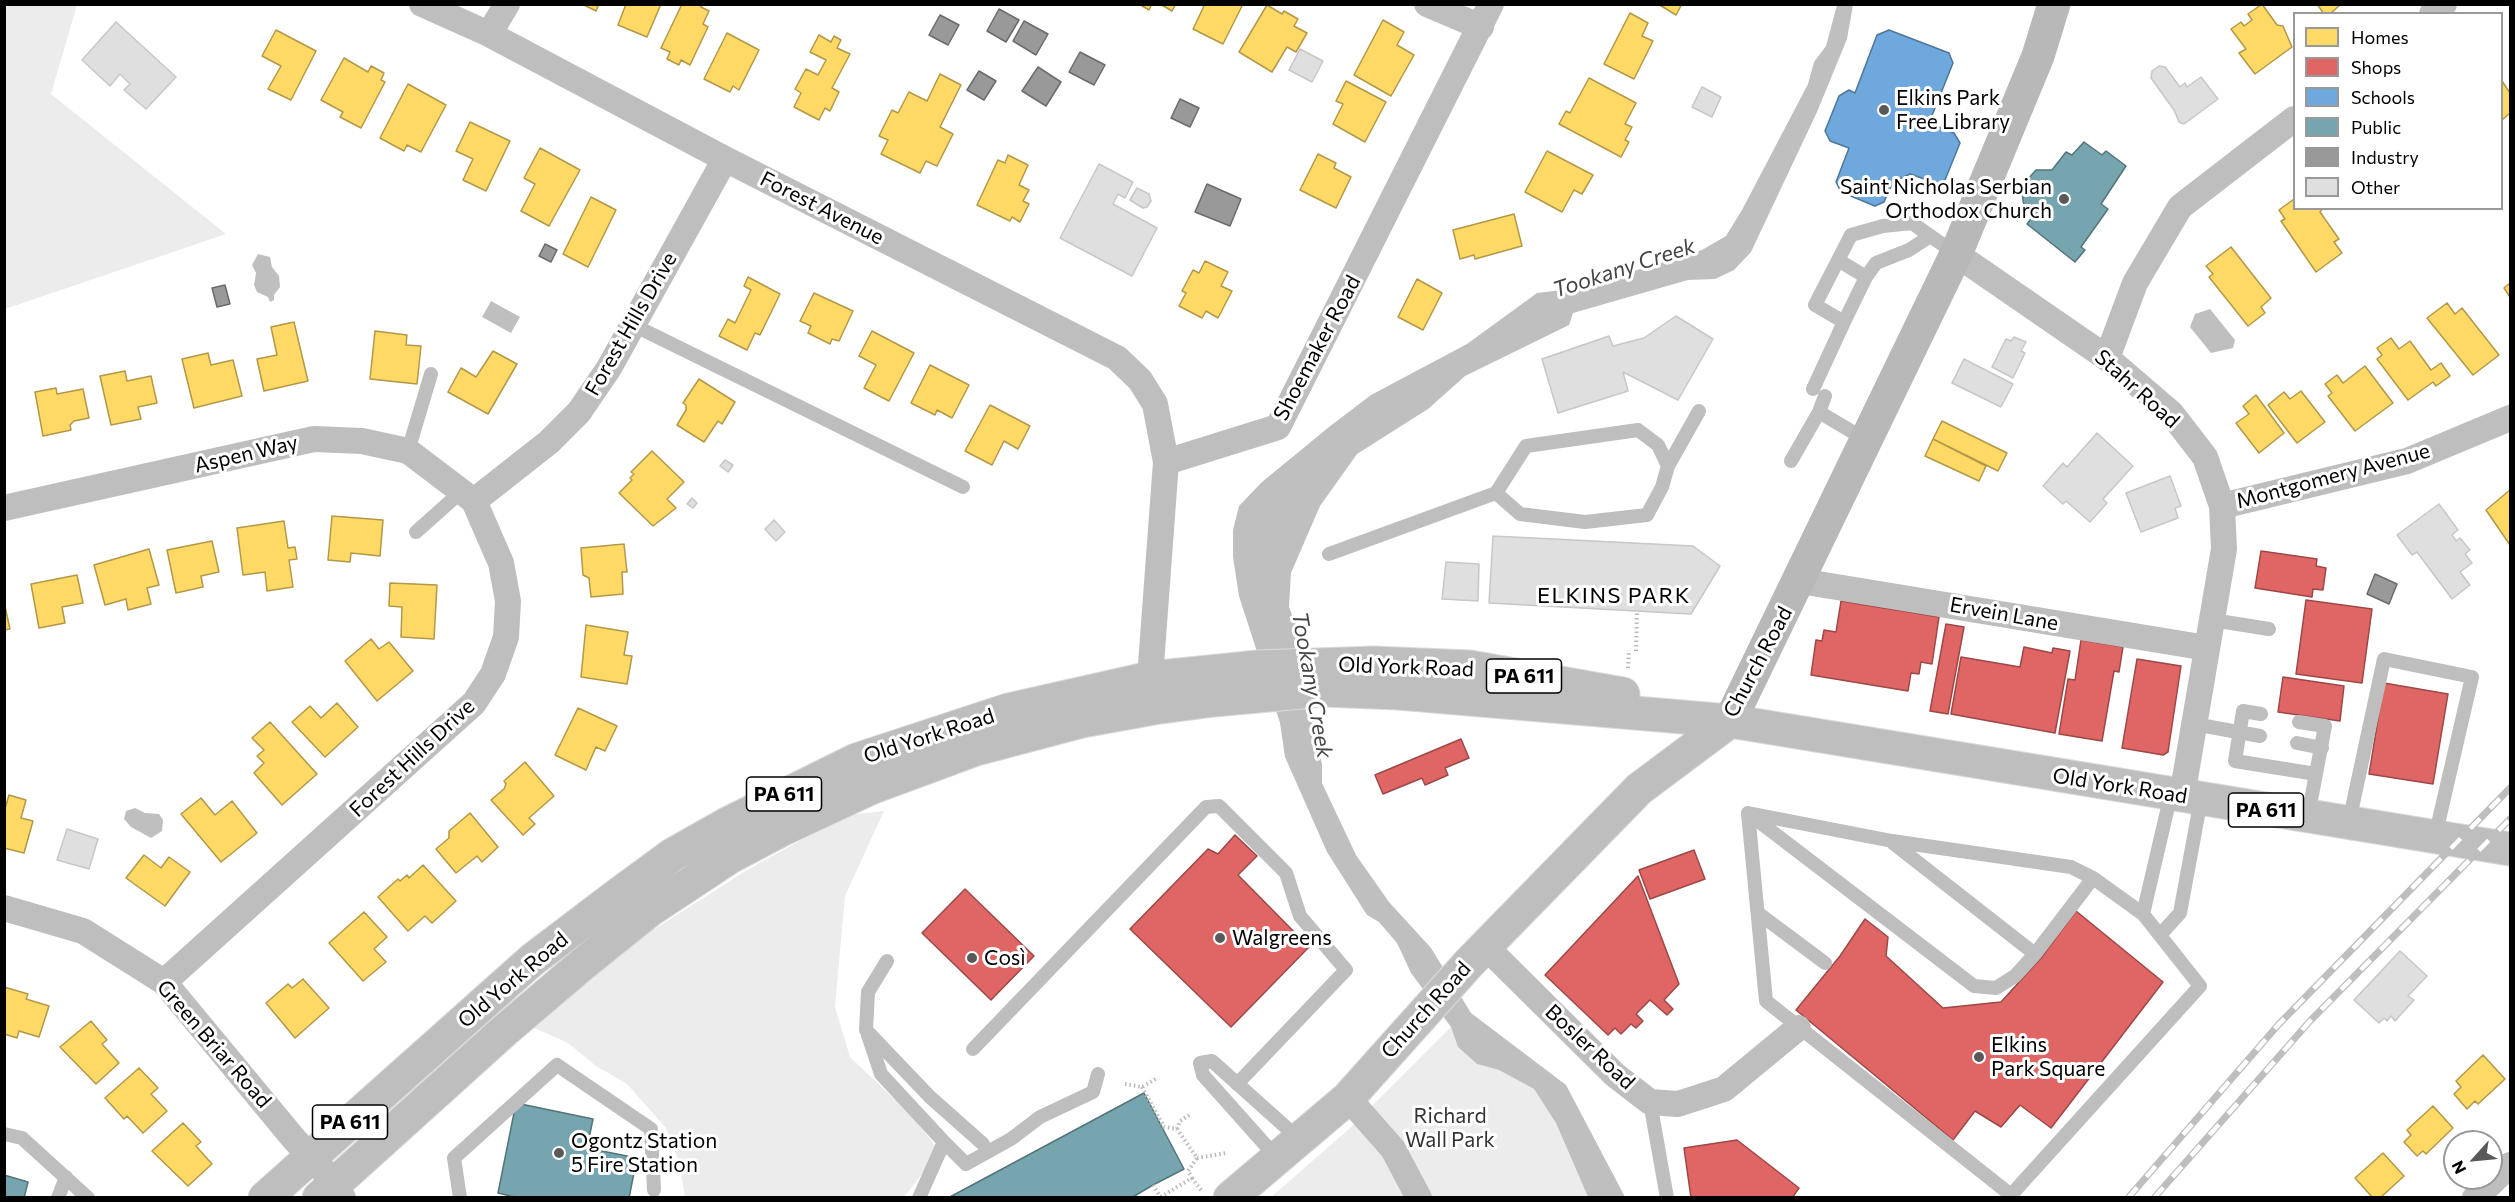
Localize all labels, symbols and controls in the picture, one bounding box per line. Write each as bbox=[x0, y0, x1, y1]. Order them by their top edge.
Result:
legend bbox=[2293, 12, 2503, 210]
text: Homes bbox=[2351, 26, 2409, 48]
text: Shops bbox=[2351, 56, 2401, 78]
place label: Elkins Park Free Library bbox=[1896, 85, 2010, 135]
text: Schools bbox=[2351, 86, 2415, 108]
marker: Elkins Park Free Library bbox=[1877, 103, 1891, 117]
text: Public bbox=[2351, 116, 2401, 138]
text: Industry bbox=[2351, 146, 2419, 168]
street label: Forest Avenue bbox=[756, 166, 888, 250]
place label: Saint Nicholas Serbian Orthodox Church bbox=[1840, 174, 2052, 224]
text: Other bbox=[2351, 176, 2400, 198]
marker: Saint Nicholas Serbian Orthodox Church bbox=[2057, 192, 2071, 206]
water label: Tookany Creek bbox=[1549, 233, 1699, 303]
street label: Forest Hills Drive bbox=[580, 248, 682, 400]
street label: Shoemaker Road bbox=[1268, 271, 1366, 425]
street label: Stahr Road bbox=[2089, 344, 2185, 434]
street label: Aspen Way bbox=[192, 430, 300, 478]
street label: Montgomery Avenue bbox=[2233, 438, 2433, 514]
district label: ELKINS PARK bbox=[1537, 583, 1691, 609]
street label: Ervein Lane bbox=[1948, 592, 2060, 636]
street label: Church Road bbox=[1718, 602, 1798, 722]
water label: Tookany Creek bbox=[1286, 610, 1338, 760]
street label: Old York Road bbox=[1338, 652, 1474, 682]
road number: PA 611 bbox=[1486, 659, 1562, 693]
street label: Forest Hills Drive bbox=[344, 694, 480, 822]
street label: Old York Road bbox=[861, 703, 997, 769]
street label: Old York Road bbox=[2051, 763, 2189, 809]
road number: PA 611 bbox=[746, 777, 822, 811]
road number: PA 611 bbox=[2228, 793, 2304, 827]
place label: Walgreens bbox=[1232, 925, 1332, 951]
street label: Old York Road bbox=[453, 927, 573, 1033]
marker: Walgreens bbox=[1213, 931, 1227, 945]
place label: Così bbox=[984, 945, 1026, 971]
marker: Così bbox=[965, 951, 979, 965]
street label: Church Road bbox=[1376, 956, 1476, 1064]
street label: Green Briar Road bbox=[152, 975, 276, 1113]
street label: Bosler Road bbox=[1540, 999, 1640, 1095]
place label: Elkins Park Square bbox=[1991, 1032, 2105, 1082]
marker: Elkins Park Square bbox=[1972, 1050, 1986, 1064]
park label: Richard Wall Park bbox=[1405, 1103, 1495, 1153]
road number: PA 611 bbox=[312, 1105, 388, 1139]
place label: Ogontz Station 5 Fire Station bbox=[571, 1128, 717, 1178]
north arrow bbox=[2443, 1130, 2503, 1190]
marker: Ogontz Station 5 Fire Station bbox=[552, 1146, 566, 1160]
text: N bbox=[2447, 1158, 2469, 1177]

